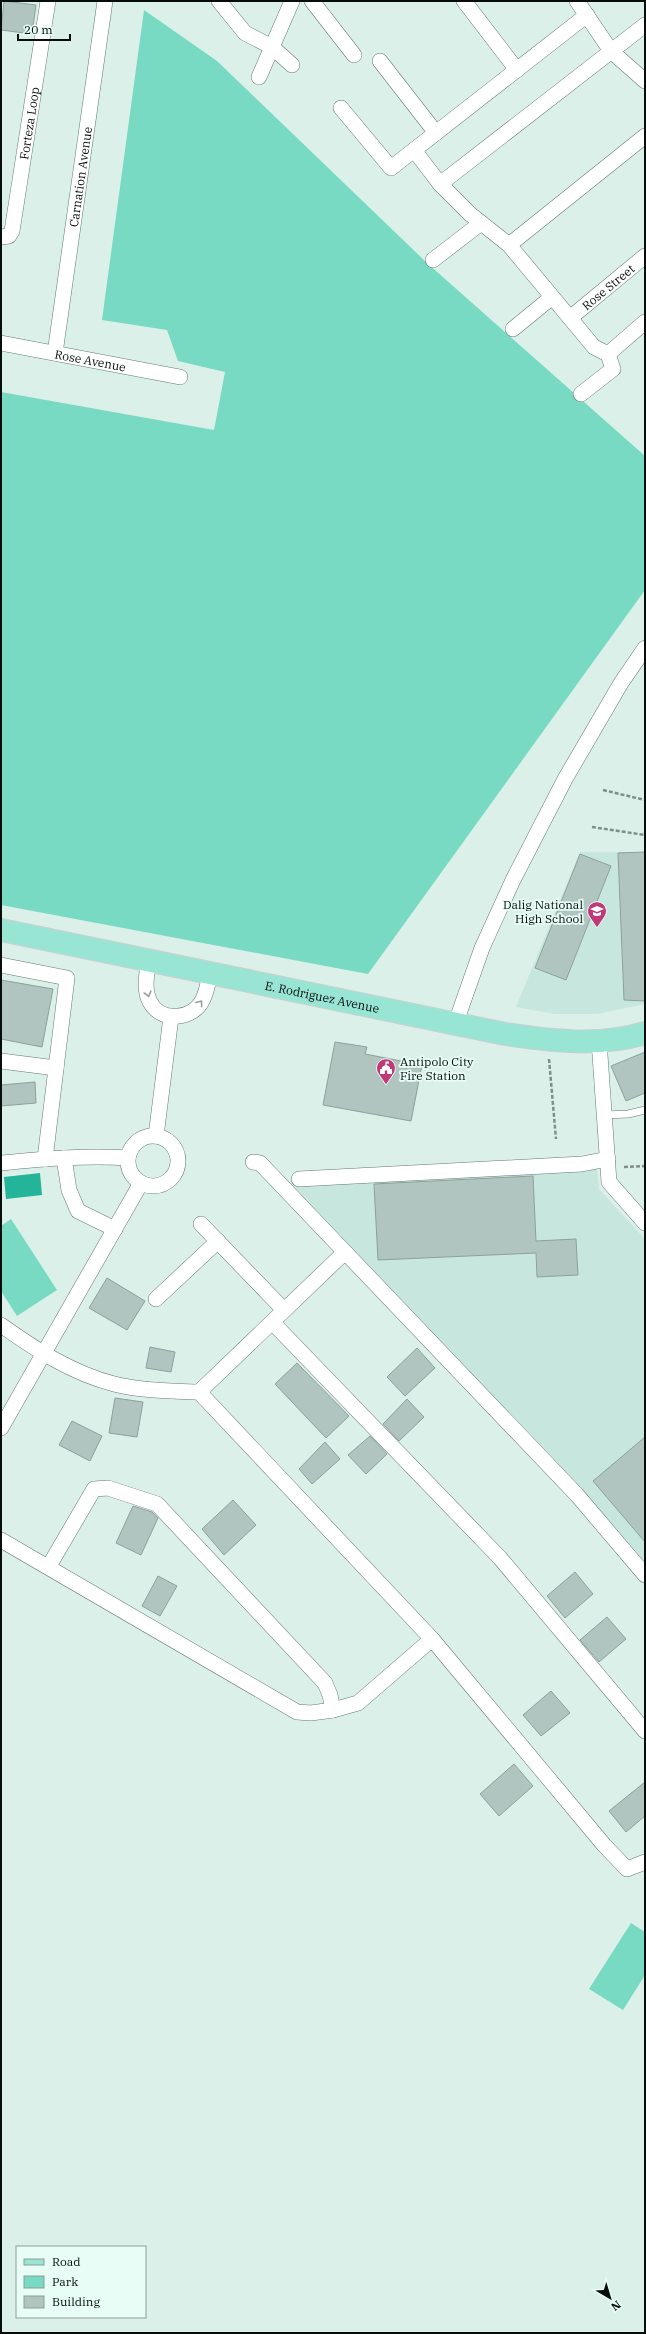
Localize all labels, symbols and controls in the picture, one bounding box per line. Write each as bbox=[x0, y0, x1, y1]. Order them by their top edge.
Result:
scale bar bbox=[18, 16, 70, 42]
text: 20 m bbox=[24, 22, 53, 37]
street label: Forteza Loop bbox=[16, 86, 42, 161]
street label: Carnation Avenue bbox=[65, 126, 95, 228]
street label: Rose Street bbox=[579, 261, 637, 313]
street label: Rose Avenue bbox=[54, 346, 127, 374]
place label: Dalig National High School bbox=[503, 897, 583, 926]
school or university icon: Dalig National High School bbox=[586, 900, 608, 928]
street label: E. Rodriguez Avenue bbox=[264, 977, 381, 1015]
one-way arrow bbox=[143, 990, 152, 997]
one-way arrow bbox=[195, 1000, 202, 1007]
place label: Antipolo City Fire Station bbox=[400, 1054, 474, 1083]
public building icon: Antipolo City Fire Station bbox=[375, 1057, 397, 1085]
legend bbox=[16, 2246, 146, 2318]
text: Road bbox=[52, 2254, 81, 2269]
text: Park bbox=[52, 2274, 78, 2289]
north arrow bbox=[590, 2278, 630, 2318]
text: Building bbox=[52, 2294, 100, 2309]
text: N bbox=[608, 2298, 624, 2314]

